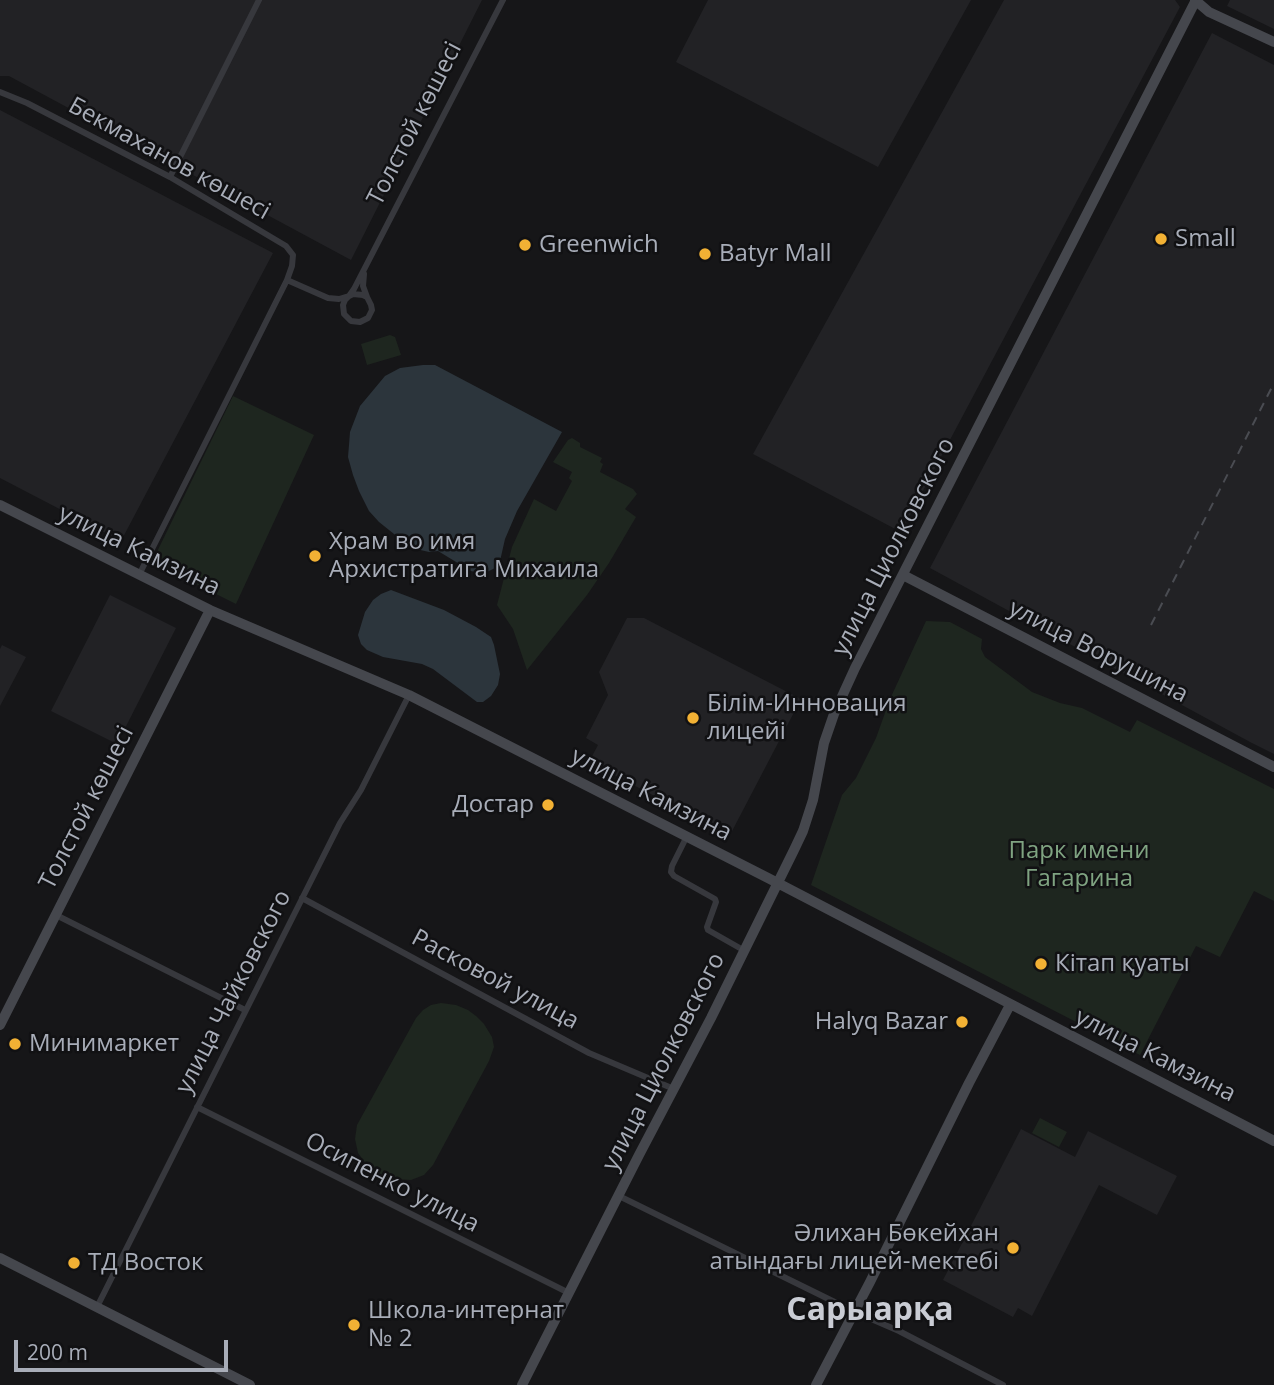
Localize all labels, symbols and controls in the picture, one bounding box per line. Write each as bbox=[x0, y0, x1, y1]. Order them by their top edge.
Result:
street label: Толстой көшесі bbox=[361, 38, 469, 210]
street label: Бекмаханов көшесі bbox=[63, 92, 275, 226]
place label: Small bbox=[1175, 225, 1236, 253]
place label: Greenwich bbox=[539, 231, 659, 259]
marker: Small bbox=[1153, 231, 1169, 247]
marker: Greenwich bbox=[517, 237, 533, 253]
place label: Batyr Mall bbox=[719, 240, 832, 268]
marker: Batyr Mall bbox=[697, 246, 713, 262]
street label: улица Циолковского bbox=[827, 433, 961, 661]
street label: улица Камзина bbox=[53, 499, 225, 603]
place label: Храм во имя Архистратига Михаила bbox=[329, 528, 599, 584]
marker: Храм во имя Архистратига Михаила bbox=[307, 548, 323, 564]
street label: улица Ворушина bbox=[1004, 594, 1192, 710]
place label: Білім-Инновация лицейі bbox=[707, 690, 907, 746]
marker: Білім-Инновация лицейі bbox=[685, 710, 701, 726]
street label: Толстой көшесі bbox=[33, 722, 141, 894]
street label: улица Камзина bbox=[566, 742, 736, 848]
place label: Достар bbox=[452, 791, 534, 819]
marker: Достар bbox=[540, 797, 556, 813]
park label: Парк имени Гагарина bbox=[1009, 837, 1149, 893]
street label: улица Чайковского bbox=[170, 885, 298, 1099]
street label: Расковой улица bbox=[406, 924, 584, 1036]
street label: улица Циолковского bbox=[597, 948, 731, 1176]
place label: Кітап қуаты bbox=[1055, 950, 1190, 978]
marker: Кітап қуаты bbox=[1033, 956, 1049, 972]
street label: улица Камзина bbox=[1070, 1003, 1240, 1109]
place label: Halyq Bazar bbox=[815, 1008, 948, 1036]
marker: Halyq Bazar bbox=[954, 1014, 970, 1030]
place label: Минимаркет bbox=[29, 1030, 179, 1058]
marker: Минимаркет bbox=[7, 1036, 23, 1052]
street label: Осипенко улица bbox=[300, 1127, 484, 1239]
place label: Әлихан Бөкейхан атындағы лицей-мектебі bbox=[710, 1220, 999, 1276]
marker: Әлихан Бөкейхан атындағы лицей-мектебі bbox=[1005, 1240, 1021, 1256]
place label: ТД Восток bbox=[88, 1249, 203, 1277]
marker: ТД Восток bbox=[66, 1255, 82, 1271]
district label: Сарыарқа bbox=[786, 1292, 954, 1330]
place label: Школа-интернат № 2 bbox=[368, 1297, 564, 1353]
marker: Школа-интернат № 2 bbox=[346, 1317, 362, 1333]
scale bar bbox=[18, 1326, 231, 1370]
text: 200 m bbox=[27, 1338, 88, 1366]

